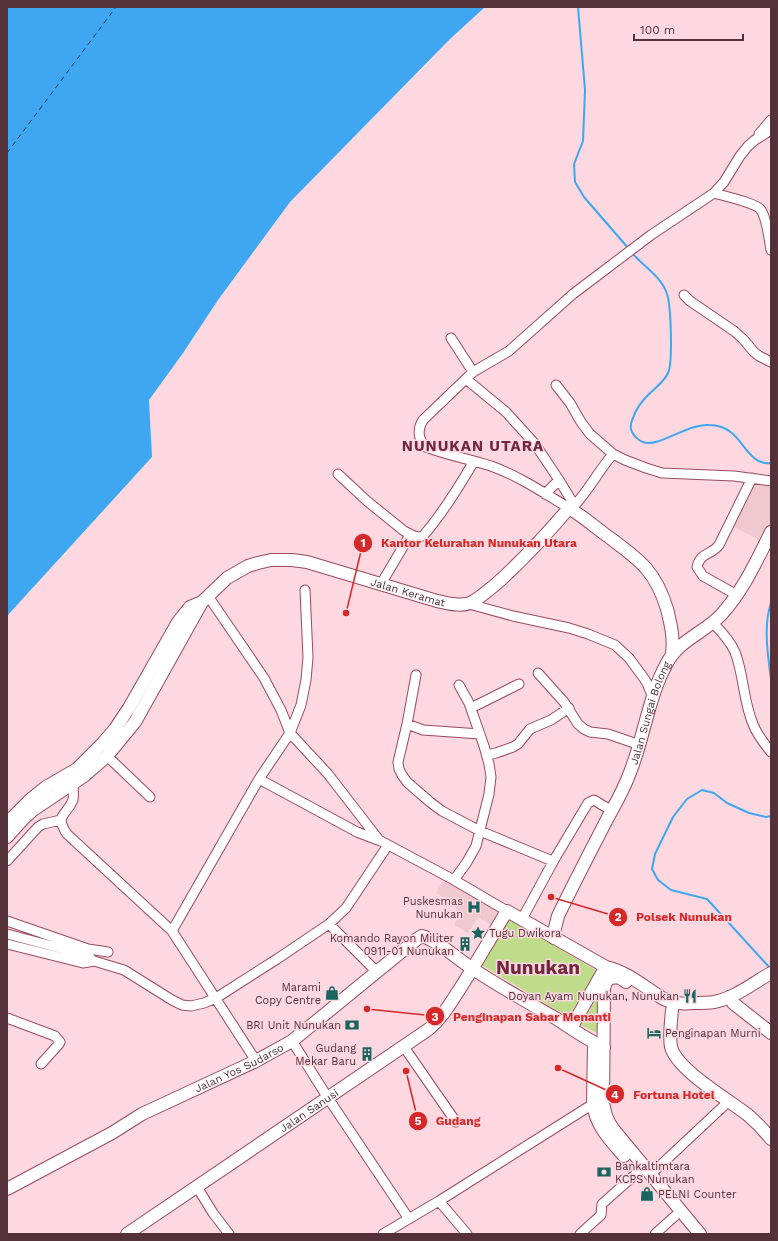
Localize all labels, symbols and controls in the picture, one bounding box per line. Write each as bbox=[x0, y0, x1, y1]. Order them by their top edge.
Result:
scale bar bbox=[634, 16, 743, 42]
text: 100 m bbox=[640, 23, 675, 37]
district label: NUNUKAN UTARA bbox=[402, 437, 544, 455]
callout: Kantor Kelurahan Nunukan Utara bbox=[353, 531, 585, 555]
text: 1 bbox=[360, 536, 366, 550]
text: Kantor Kelurahan Nunukan Utara bbox=[381, 536, 577, 550]
street label: Jalan Keramat bbox=[369, 575, 447, 609]
street label: Jalan Sungai Bolong bbox=[627, 659, 673, 766]
place label: Puskesmas Nunukan bbox=[403, 895, 463, 921]
hospital icon: Puskesmas Nunukan bbox=[466, 899, 482, 915]
callout: Polsek Nunukan bbox=[608, 905, 740, 929]
text: 2 bbox=[614, 910, 622, 924]
text: Polsek Nunukan bbox=[636, 910, 732, 924]
place icon: Tugu Dwikora bbox=[470, 925, 486, 941]
place label: Tugu Dwikora bbox=[489, 927, 561, 940]
place label: Komando Rayon Militer 0911-01 Nunukan bbox=[330, 932, 455, 958]
building icon: Komando Rayon Militer 0911-01 Nunukan bbox=[457, 936, 473, 952]
district label: Nunukan bbox=[496, 956, 580, 979]
place label: Marami Copy Centre bbox=[255, 981, 321, 1007]
shop icon: Marami Copy Centre bbox=[324, 985, 340, 1001]
restaurant icon: Doyan Ayam Nunukan, Nunukan bbox=[682, 988, 698, 1004]
place label: Doyan Ayam Nunukan, Nunukan bbox=[508, 990, 679, 1003]
callout: Penginapan Sabar Menanti bbox=[425, 1004, 620, 1028]
text: 3 bbox=[431, 1010, 439, 1024]
text: Penginapan Sabar Menanti bbox=[453, 1010, 611, 1024]
bank icon: BRI Unit Nunukan bbox=[344, 1017, 360, 1033]
place label: BRI Unit Nunukan bbox=[246, 1019, 341, 1032]
hotel icon: Penginapan Murni bbox=[646, 1025, 662, 1041]
place label: Penginapan Murni bbox=[665, 1027, 761, 1040]
street label: Jalan Yos Sudarso bbox=[193, 1041, 286, 1095]
place label: Gudang Mekar Baru bbox=[295, 1042, 356, 1068]
building icon: Gudang Mekar Baru bbox=[359, 1046, 375, 1062]
callout: Fortuna Hotel bbox=[605, 1082, 723, 1106]
street label: Jalan Sanusi bbox=[277, 1086, 341, 1135]
text: 4 bbox=[611, 1088, 619, 1102]
text: Fortuna Hotel bbox=[633, 1088, 715, 1102]
callout: Gudang bbox=[408, 1109, 489, 1133]
text: 5 bbox=[415, 1114, 422, 1128]
text: Gudang bbox=[436, 1114, 481, 1128]
place label: Bankaltimtara KCPS Nunukan bbox=[615, 1160, 694, 1186]
bank icon: Bankaltimtara KCPS Nunukan bbox=[596, 1164, 612, 1180]
shop icon: PELNI Counter bbox=[639, 1186, 655, 1202]
place label: PELNI Counter bbox=[658, 1188, 737, 1201]

